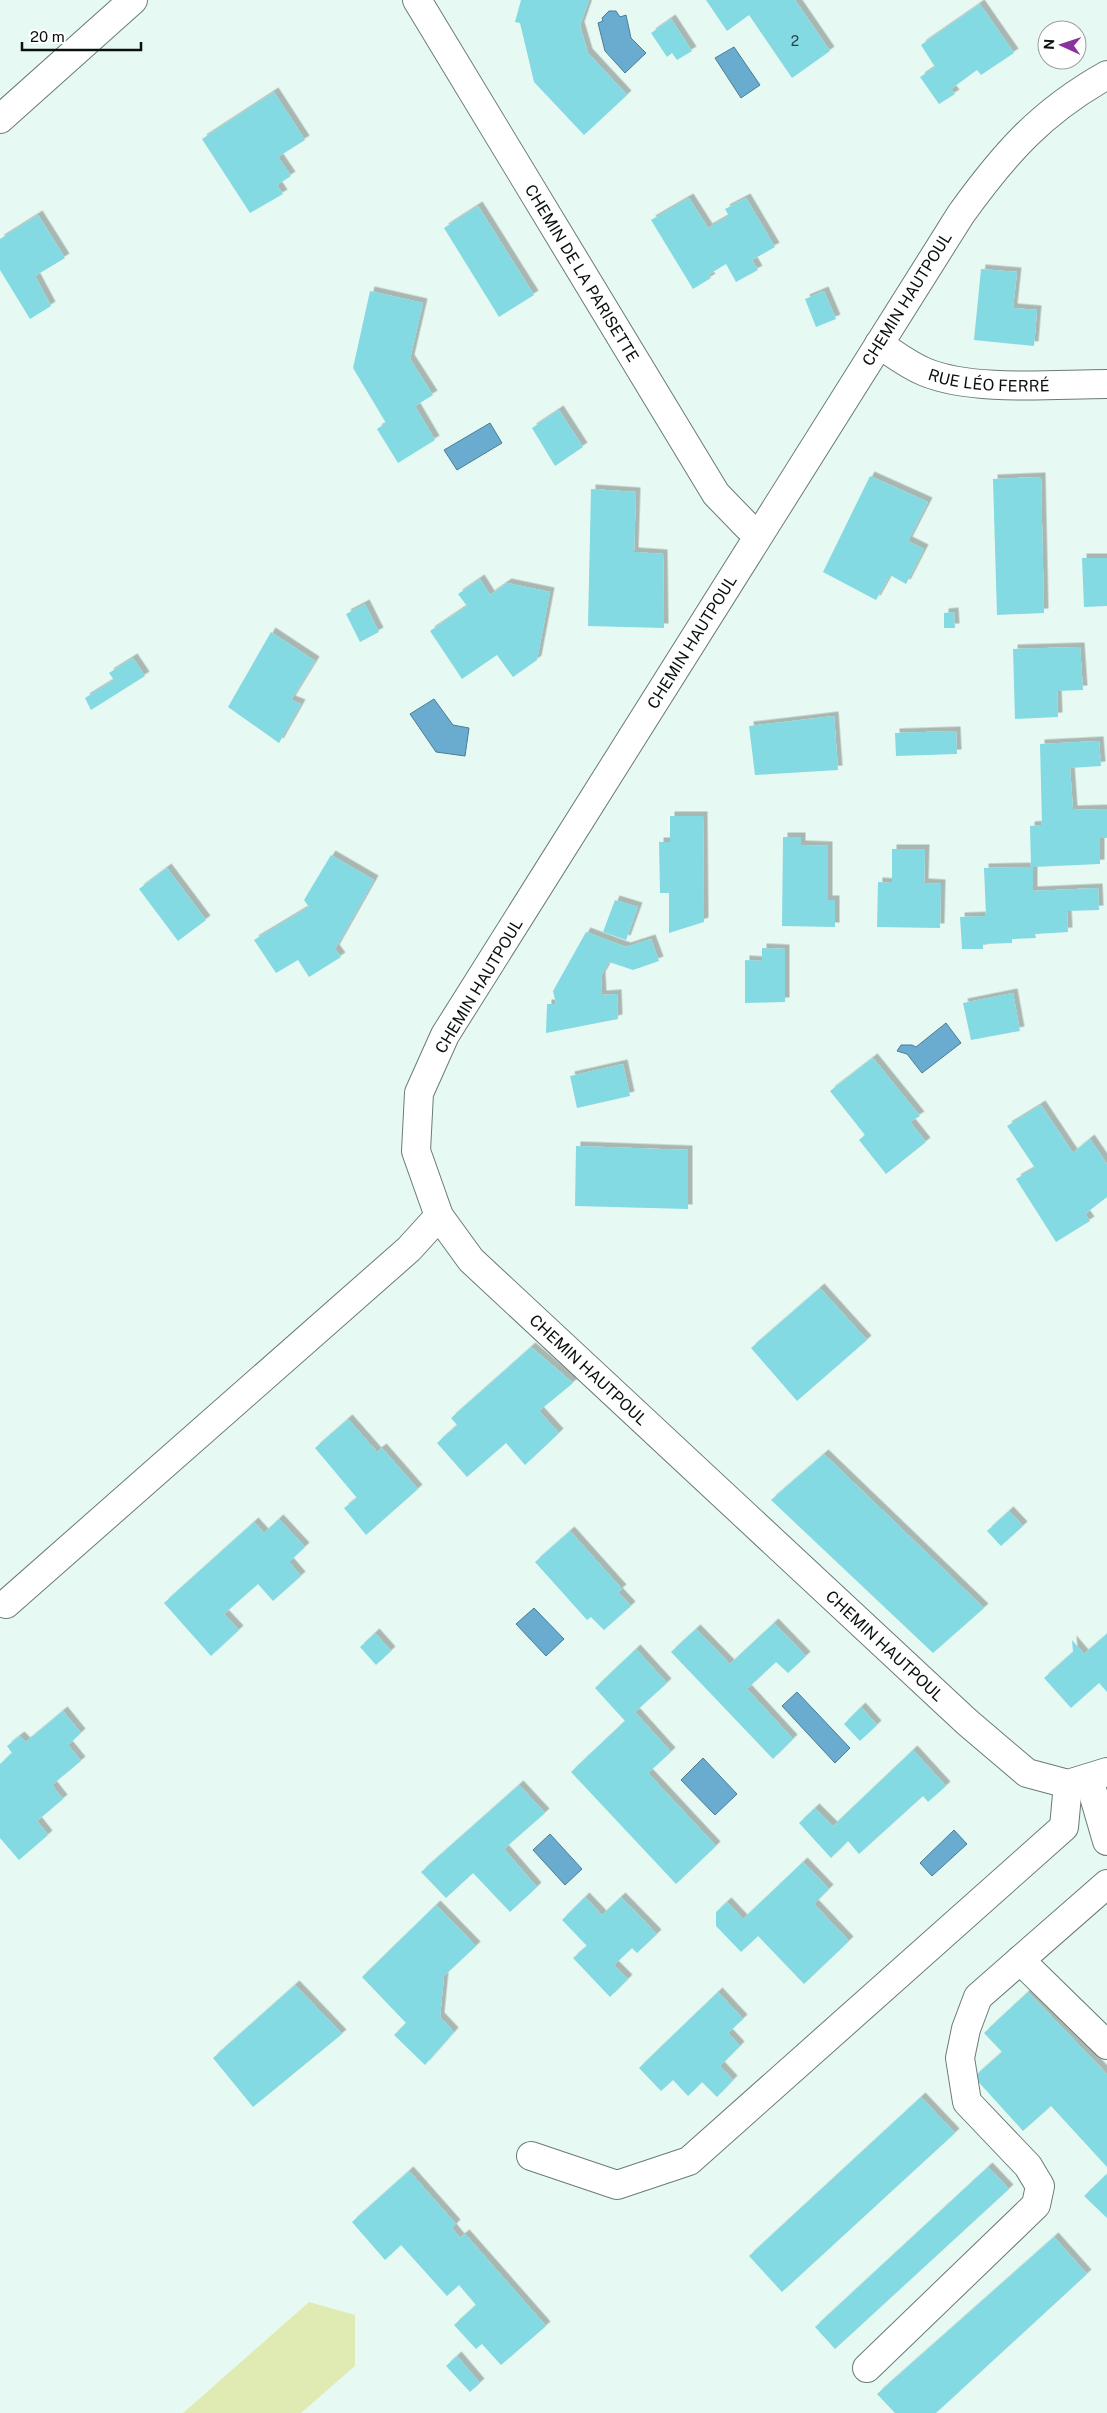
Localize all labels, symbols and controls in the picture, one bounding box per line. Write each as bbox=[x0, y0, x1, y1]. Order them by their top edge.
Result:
scale bar bbox=[22, 20, 141, 52]
north arrow bbox=[1037, 20, 1087, 70]
text: 20 m bbox=[30, 28, 65, 45]
house number: 2 bbox=[791, 33, 799, 49]
text: N bbox=[1041, 38, 1057, 50]
street label: CHEMIN DE LA PARISETTE bbox=[521, 181, 643, 365]
street label: CHEMIN HAUTPOUL bbox=[858, 229, 956, 369]
street label: RUE LÉO FERRÉ bbox=[926, 365, 1050, 395]
street label: CHEMIN HAUTPOUL bbox=[643, 572, 741, 712]
street label: CHEMIN HAUTPOUL bbox=[431, 915, 527, 1057]
street label: CHEMIN HAUTPOUL bbox=[526, 1310, 652, 1429]
street label: CHEMIN HAUTPOUL bbox=[822, 1586, 948, 1705]

